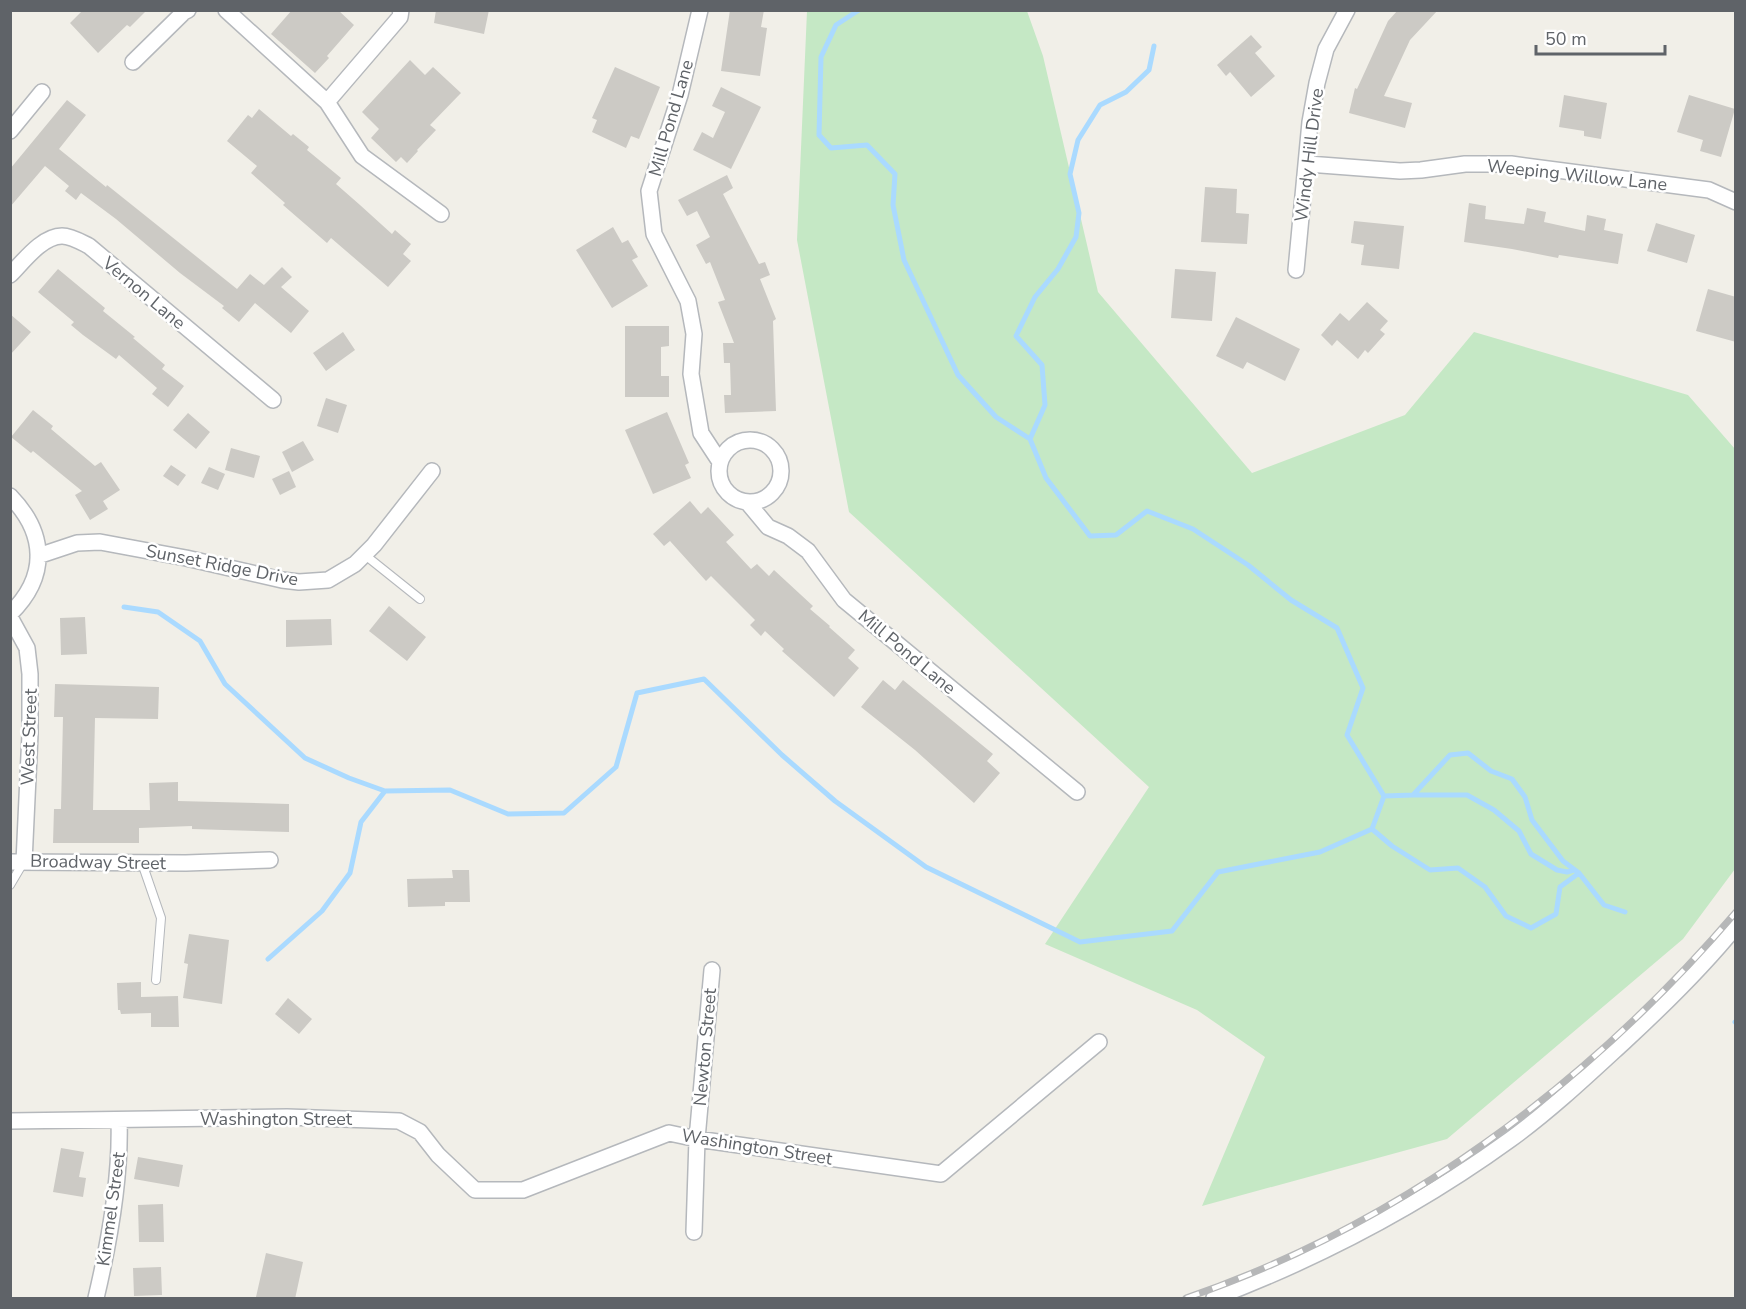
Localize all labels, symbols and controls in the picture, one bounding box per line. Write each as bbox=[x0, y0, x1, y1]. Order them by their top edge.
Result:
scale bar bbox=[1536, 18, 1665, 56]
text: 50 m bbox=[1545, 27, 1587, 51]
street label: Mill Pond Lane bbox=[643, 57, 699, 179]
street label: Windy Hill Drive bbox=[1289, 87, 1329, 223]
street label: Weeping Willow Lane bbox=[1486, 154, 1668, 196]
street label: Vernon Lane bbox=[97, 251, 191, 335]
street label: Sunset Ridge Drive bbox=[144, 538, 300, 592]
street label: Mill Pond Lane bbox=[853, 604, 961, 700]
street label: West Street bbox=[15, 687, 43, 786]
street label: Broadway Street bbox=[30, 849, 167, 875]
street label: Newton Street bbox=[688, 986, 722, 1107]
street label: Washington Street bbox=[200, 1107, 353, 1131]
street label: Washington Street bbox=[680, 1123, 835, 1171]
street label: Kimmel Street bbox=[91, 1150, 131, 1268]

